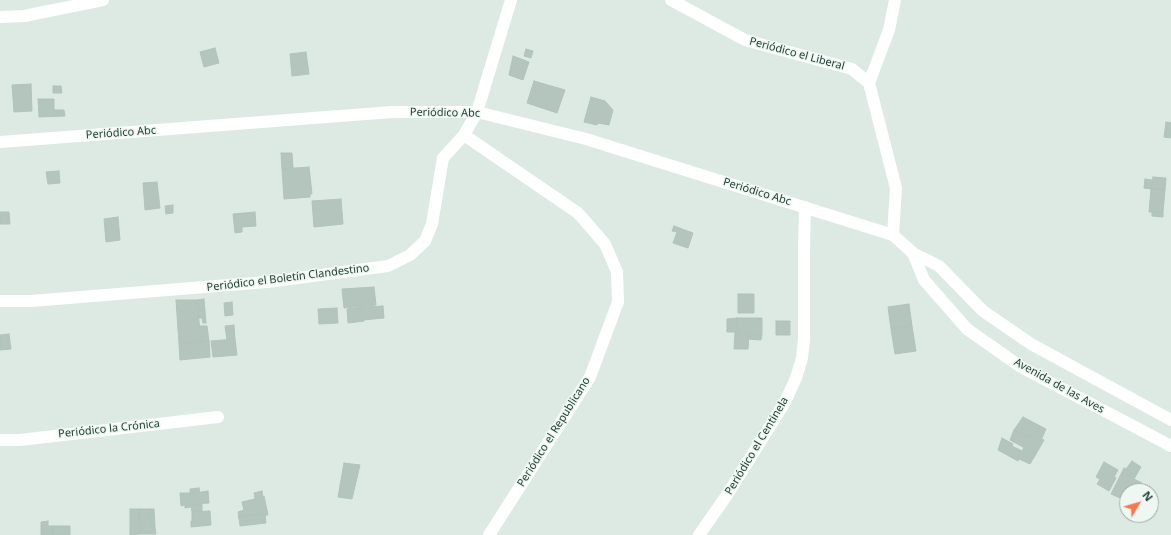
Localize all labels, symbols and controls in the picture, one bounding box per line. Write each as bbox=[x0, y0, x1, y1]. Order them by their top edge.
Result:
street label: Periódico el Liberal bbox=[748, 35, 846, 73]
street label: Periódico Abc bbox=[410, 106, 480, 120]
street label: Periódico Abc bbox=[85, 124, 157, 142]
street label: Periódico Abc bbox=[721, 175, 793, 209]
street label: Periódico el Boletín Clandestino bbox=[206, 261, 370, 295]
street label: Avenida de las Aves bbox=[1011, 356, 1107, 416]
street label: Periódico el Republicano bbox=[515, 375, 593, 489]
street label: Periódico el Centinela bbox=[723, 395, 791, 497]
street label: Periódico la Crónica bbox=[58, 417, 160, 441]
north arrow bbox=[1119, 483, 1159, 523]
text: N bbox=[1139, 488, 1157, 504]

